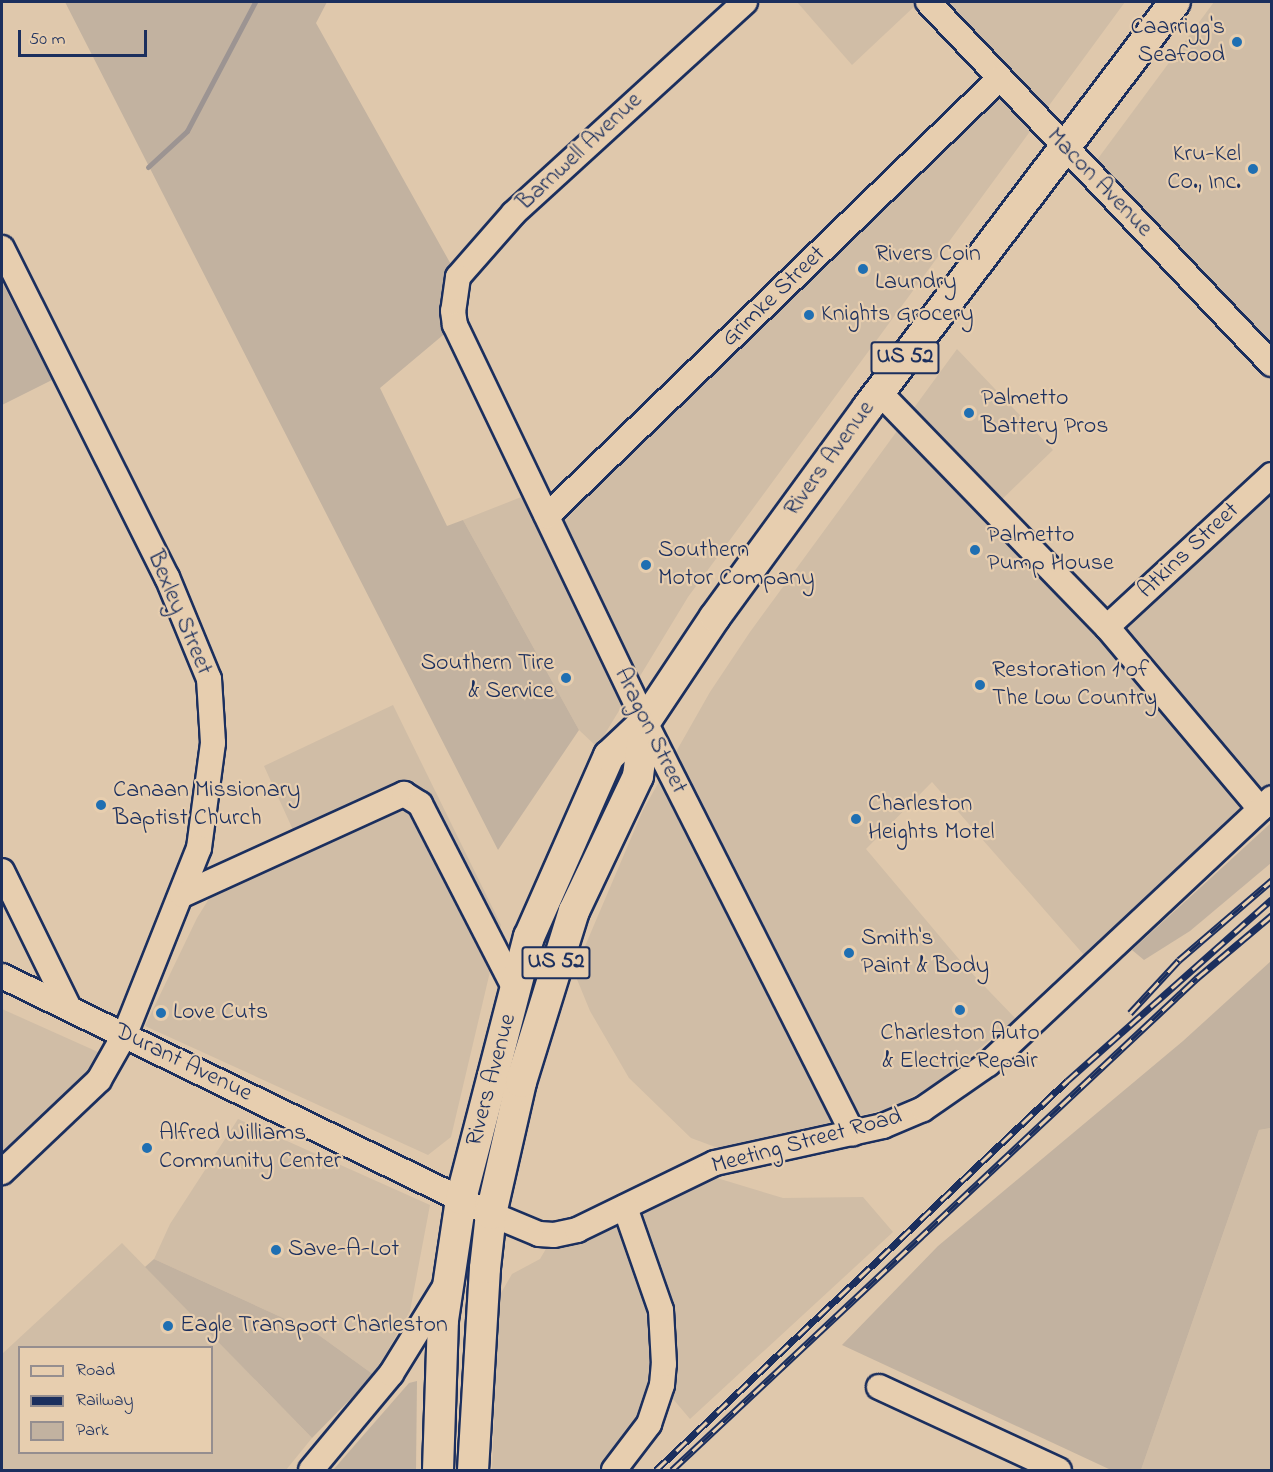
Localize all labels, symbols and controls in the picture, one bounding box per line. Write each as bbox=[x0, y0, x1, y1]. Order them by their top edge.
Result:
place label: Caarrigg's Seafood bbox=[1130, 14, 1225, 70]
scale bar bbox=[21, 18, 150, 56]
text: 50 m bbox=[29, 27, 66, 53]
marker: Caarrigg's Seafood bbox=[1230, 35, 1244, 49]
street label: Barnwell Avenue bbox=[511, 87, 649, 217]
street label: Macon Avenue bbox=[1040, 123, 1158, 243]
place label: Kru-Kel Co., Inc. bbox=[1167, 141, 1241, 197]
marker: Kru-Kel Co., Inc. bbox=[1246, 162, 1260, 176]
street label: Grimke Street bbox=[716, 240, 832, 354]
place label: Rivers Coin Laundry bbox=[875, 241, 981, 297]
marker: Rivers Coin Laundry bbox=[856, 262, 870, 276]
place label: Knights Grocery bbox=[821, 301, 973, 329]
marker: Knights Grocery bbox=[802, 308, 816, 322]
road number: US 52 bbox=[869, 339, 941, 377]
place label: Palmetto Battery Pros bbox=[981, 385, 1108, 441]
street label: Rivers Avenue bbox=[778, 396, 882, 522]
marker: Palmetto Battery Pros bbox=[962, 406, 976, 420]
street label: Atkins Street bbox=[1132, 497, 1246, 605]
place label: Palmetto Pump House bbox=[987, 522, 1114, 578]
place label: Southern Motor Company bbox=[658, 537, 815, 593]
marker: Palmetto Pump House bbox=[968, 543, 982, 557]
street label: Bexley Street bbox=[140, 546, 218, 680]
marker: Southern Motor Company bbox=[639, 558, 653, 572]
place label: Southern Tire & Service bbox=[421, 650, 554, 706]
place label: Restoration 1 of The Low Country bbox=[992, 657, 1157, 713]
street label: Aragon Street bbox=[607, 663, 693, 799]
marker: Southern Tire & Service bbox=[559, 671, 573, 685]
marker: Restoration 1 of The Low Country bbox=[973, 678, 987, 692]
place label: Canaan Missionary Baptist Church bbox=[113, 777, 300, 833]
place label: Charleston Heights Motel bbox=[868, 791, 994, 847]
marker: Canaan Missionary Baptist Church bbox=[94, 798, 108, 812]
marker: Charleston Heights Motel bbox=[849, 812, 863, 826]
place label: Smith's Paint & Body bbox=[861, 925, 989, 981]
road number: US 52 bbox=[520, 944, 592, 982]
marker: Smith's Paint & Body bbox=[842, 946, 856, 960]
place label: Love Cuts bbox=[173, 999, 268, 1027]
marker: Charleston Auto & Electric Repair bbox=[953, 1003, 967, 1017]
marker: Love Cuts bbox=[154, 1006, 168, 1020]
street label: Rivers Avenue bbox=[461, 1011, 523, 1149]
street label: Durant Avenue bbox=[110, 1017, 256, 1109]
place label: Charleston Auto & Electric Repair bbox=[880, 1020, 1040, 1076]
street label: Meeting Street Road bbox=[709, 1103, 905, 1181]
place label: Alfred Williams Community Center bbox=[159, 1120, 341, 1176]
marker: Alfred Williams Community Center bbox=[140, 1141, 154, 1155]
place label: Save-A-Lot bbox=[288, 1236, 399, 1264]
marker: Save-A-Lot bbox=[269, 1243, 283, 1257]
place label: Eagle Transport Charleston bbox=[180, 1312, 448, 1340]
marker: Eagle Transport Charleston bbox=[161, 1319, 175, 1333]
legend bbox=[18, 1346, 213, 1454]
text: Road bbox=[76, 1358, 115, 1384]
text: Railway bbox=[76, 1388, 133, 1414]
text: Park bbox=[76, 1418, 109, 1444]

